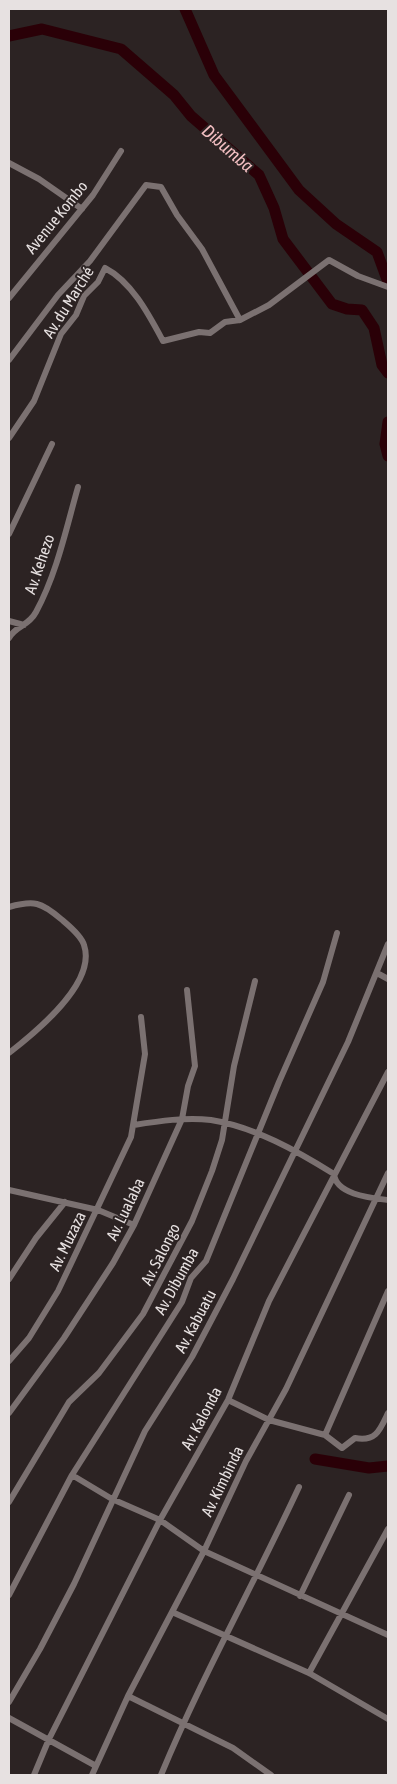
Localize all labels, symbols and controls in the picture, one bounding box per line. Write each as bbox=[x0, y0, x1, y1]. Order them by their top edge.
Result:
water label: Dibumba bbox=[198, 120, 258, 176]
street label: Avenue Kombo bbox=[21, 177, 91, 257]
street label: Av. du Marché bbox=[39, 263, 97, 341]
street label: Av. Kehezo bbox=[20, 532, 58, 596]
street label: Av. Lualaba bbox=[102, 1175, 148, 1243]
street label: Av. Muzaza bbox=[45, 1208, 89, 1274]
street label: Av. Salongo bbox=[137, 1220, 184, 1288]
street label: Av. Dibumba bbox=[150, 1244, 202, 1318]
street label: Av. Kabuatu bbox=[171, 1286, 219, 1356]
street label: Av. Kalonda bbox=[177, 1384, 225, 1452]
street label: Av. Kimbinda bbox=[197, 1443, 247, 1519]

